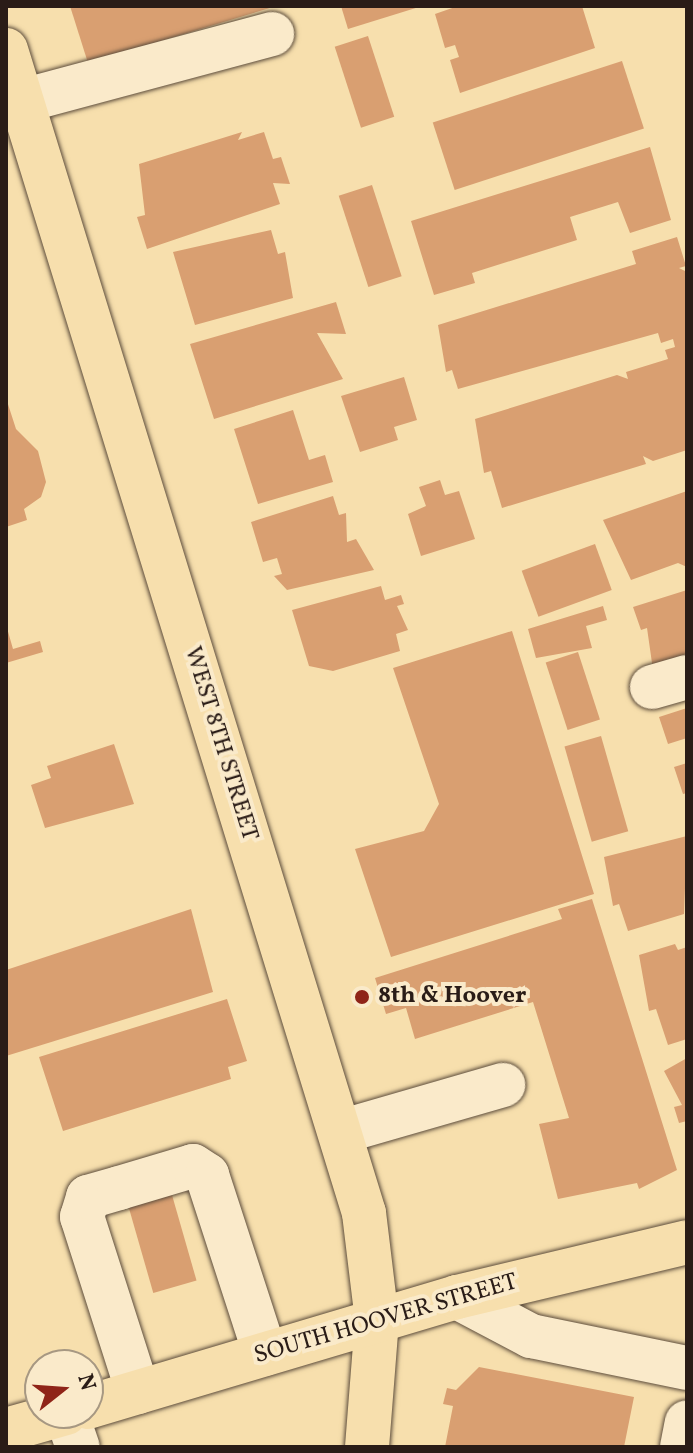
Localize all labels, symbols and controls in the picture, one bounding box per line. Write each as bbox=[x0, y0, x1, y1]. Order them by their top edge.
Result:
street label: WEST 8TH STREET bbox=[177, 643, 263, 845]
place label: 8th & Hoover bbox=[378, 983, 526, 1011]
marker: 8th & Hoover bbox=[353, 988, 371, 1006]
street label: SOUTH HOOVER STREET bbox=[251, 1269, 521, 1371]
north arrow bbox=[24, 1349, 104, 1429]
text: N bbox=[68, 1370, 103, 1395]

